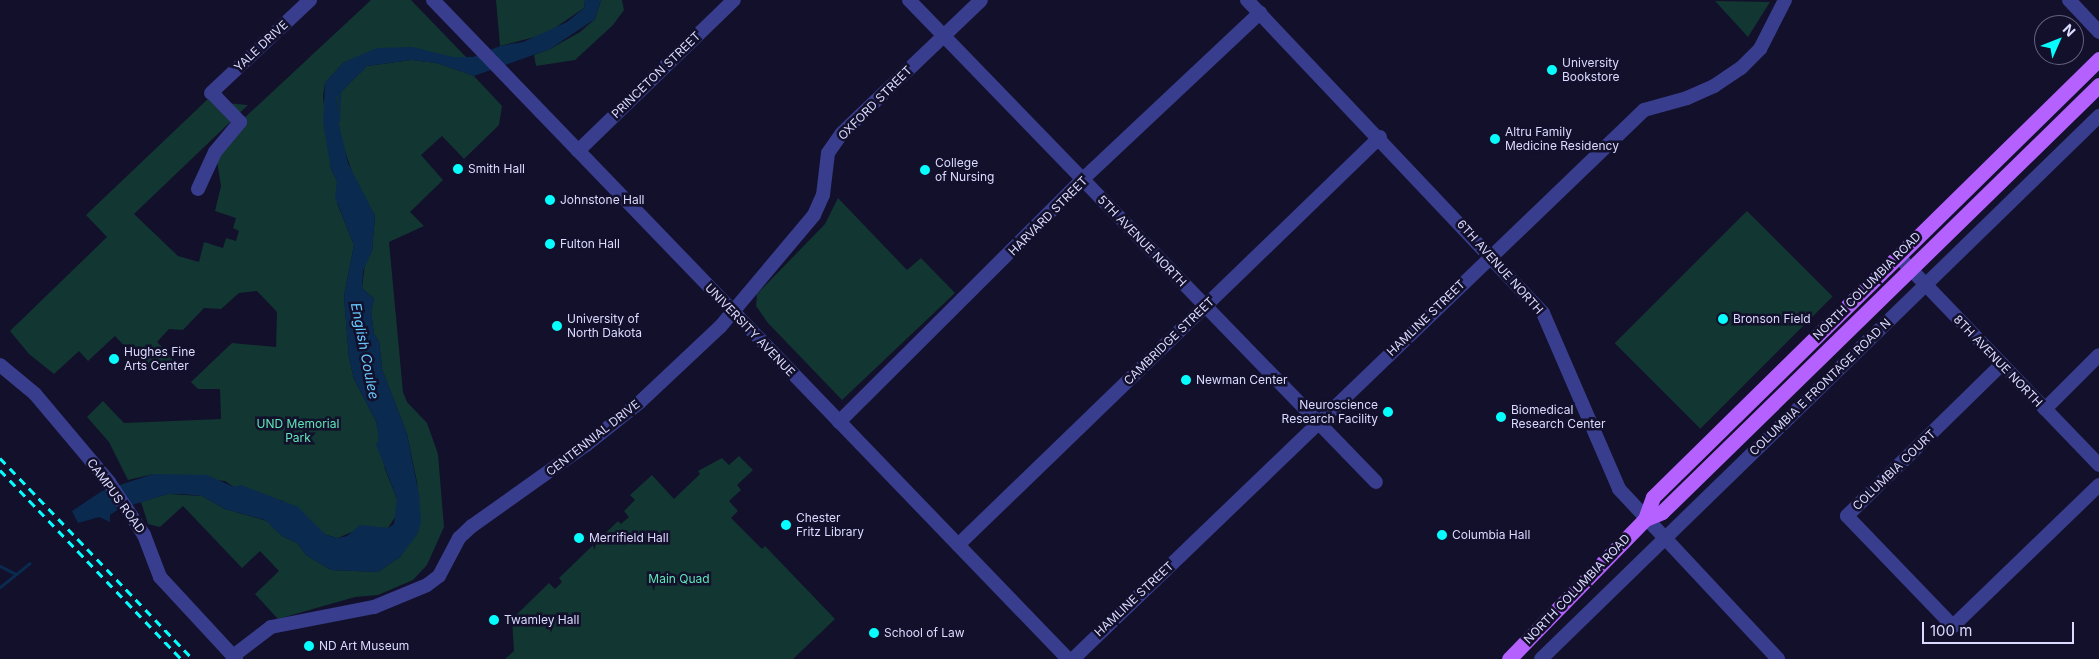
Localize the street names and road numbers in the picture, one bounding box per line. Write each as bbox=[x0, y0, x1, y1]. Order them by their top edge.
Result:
street label: YALE DRIVE bbox=[231, 18, 291, 74]
street label: PRINCETON STREET bbox=[609, 29, 703, 121]
street label: OXFORD STREET bbox=[835, 63, 915, 143]
street label: HARVARD STREET bbox=[1006, 174, 1090, 258]
street label: 5TH AVENUE NORTH bbox=[1095, 192, 1189, 290]
street label: 6TH AVENUE NORTH bbox=[1454, 217, 1546, 317]
street label: NORTH COLUMBIA ROAD bbox=[1810, 229, 1924, 343]
street label: HAMLINE STREET bbox=[1384, 277, 1468, 359]
street label: UNIVERSITY AVENUE bbox=[702, 281, 798, 379]
street label: CAMBRIDGE STREET bbox=[1121, 294, 1217, 388]
street label: 8TH AVENUE NORTH bbox=[1951, 312, 2045, 410]
street label: COLUMBIA E FRONTAGE ROAD N bbox=[1746, 316, 1894, 458]
street label: CENTENNIAL DRIVE bbox=[543, 397, 643, 479]
street label: COLUMBIA COURT bbox=[1850, 427, 1938, 513]
street label: CAMPUS ROAD bbox=[84, 456, 148, 536]
street label: NORTH COLUMBIA ROAD bbox=[1521, 531, 1633, 647]
street label: HAMLINE STREET bbox=[1091, 559, 1177, 639]

